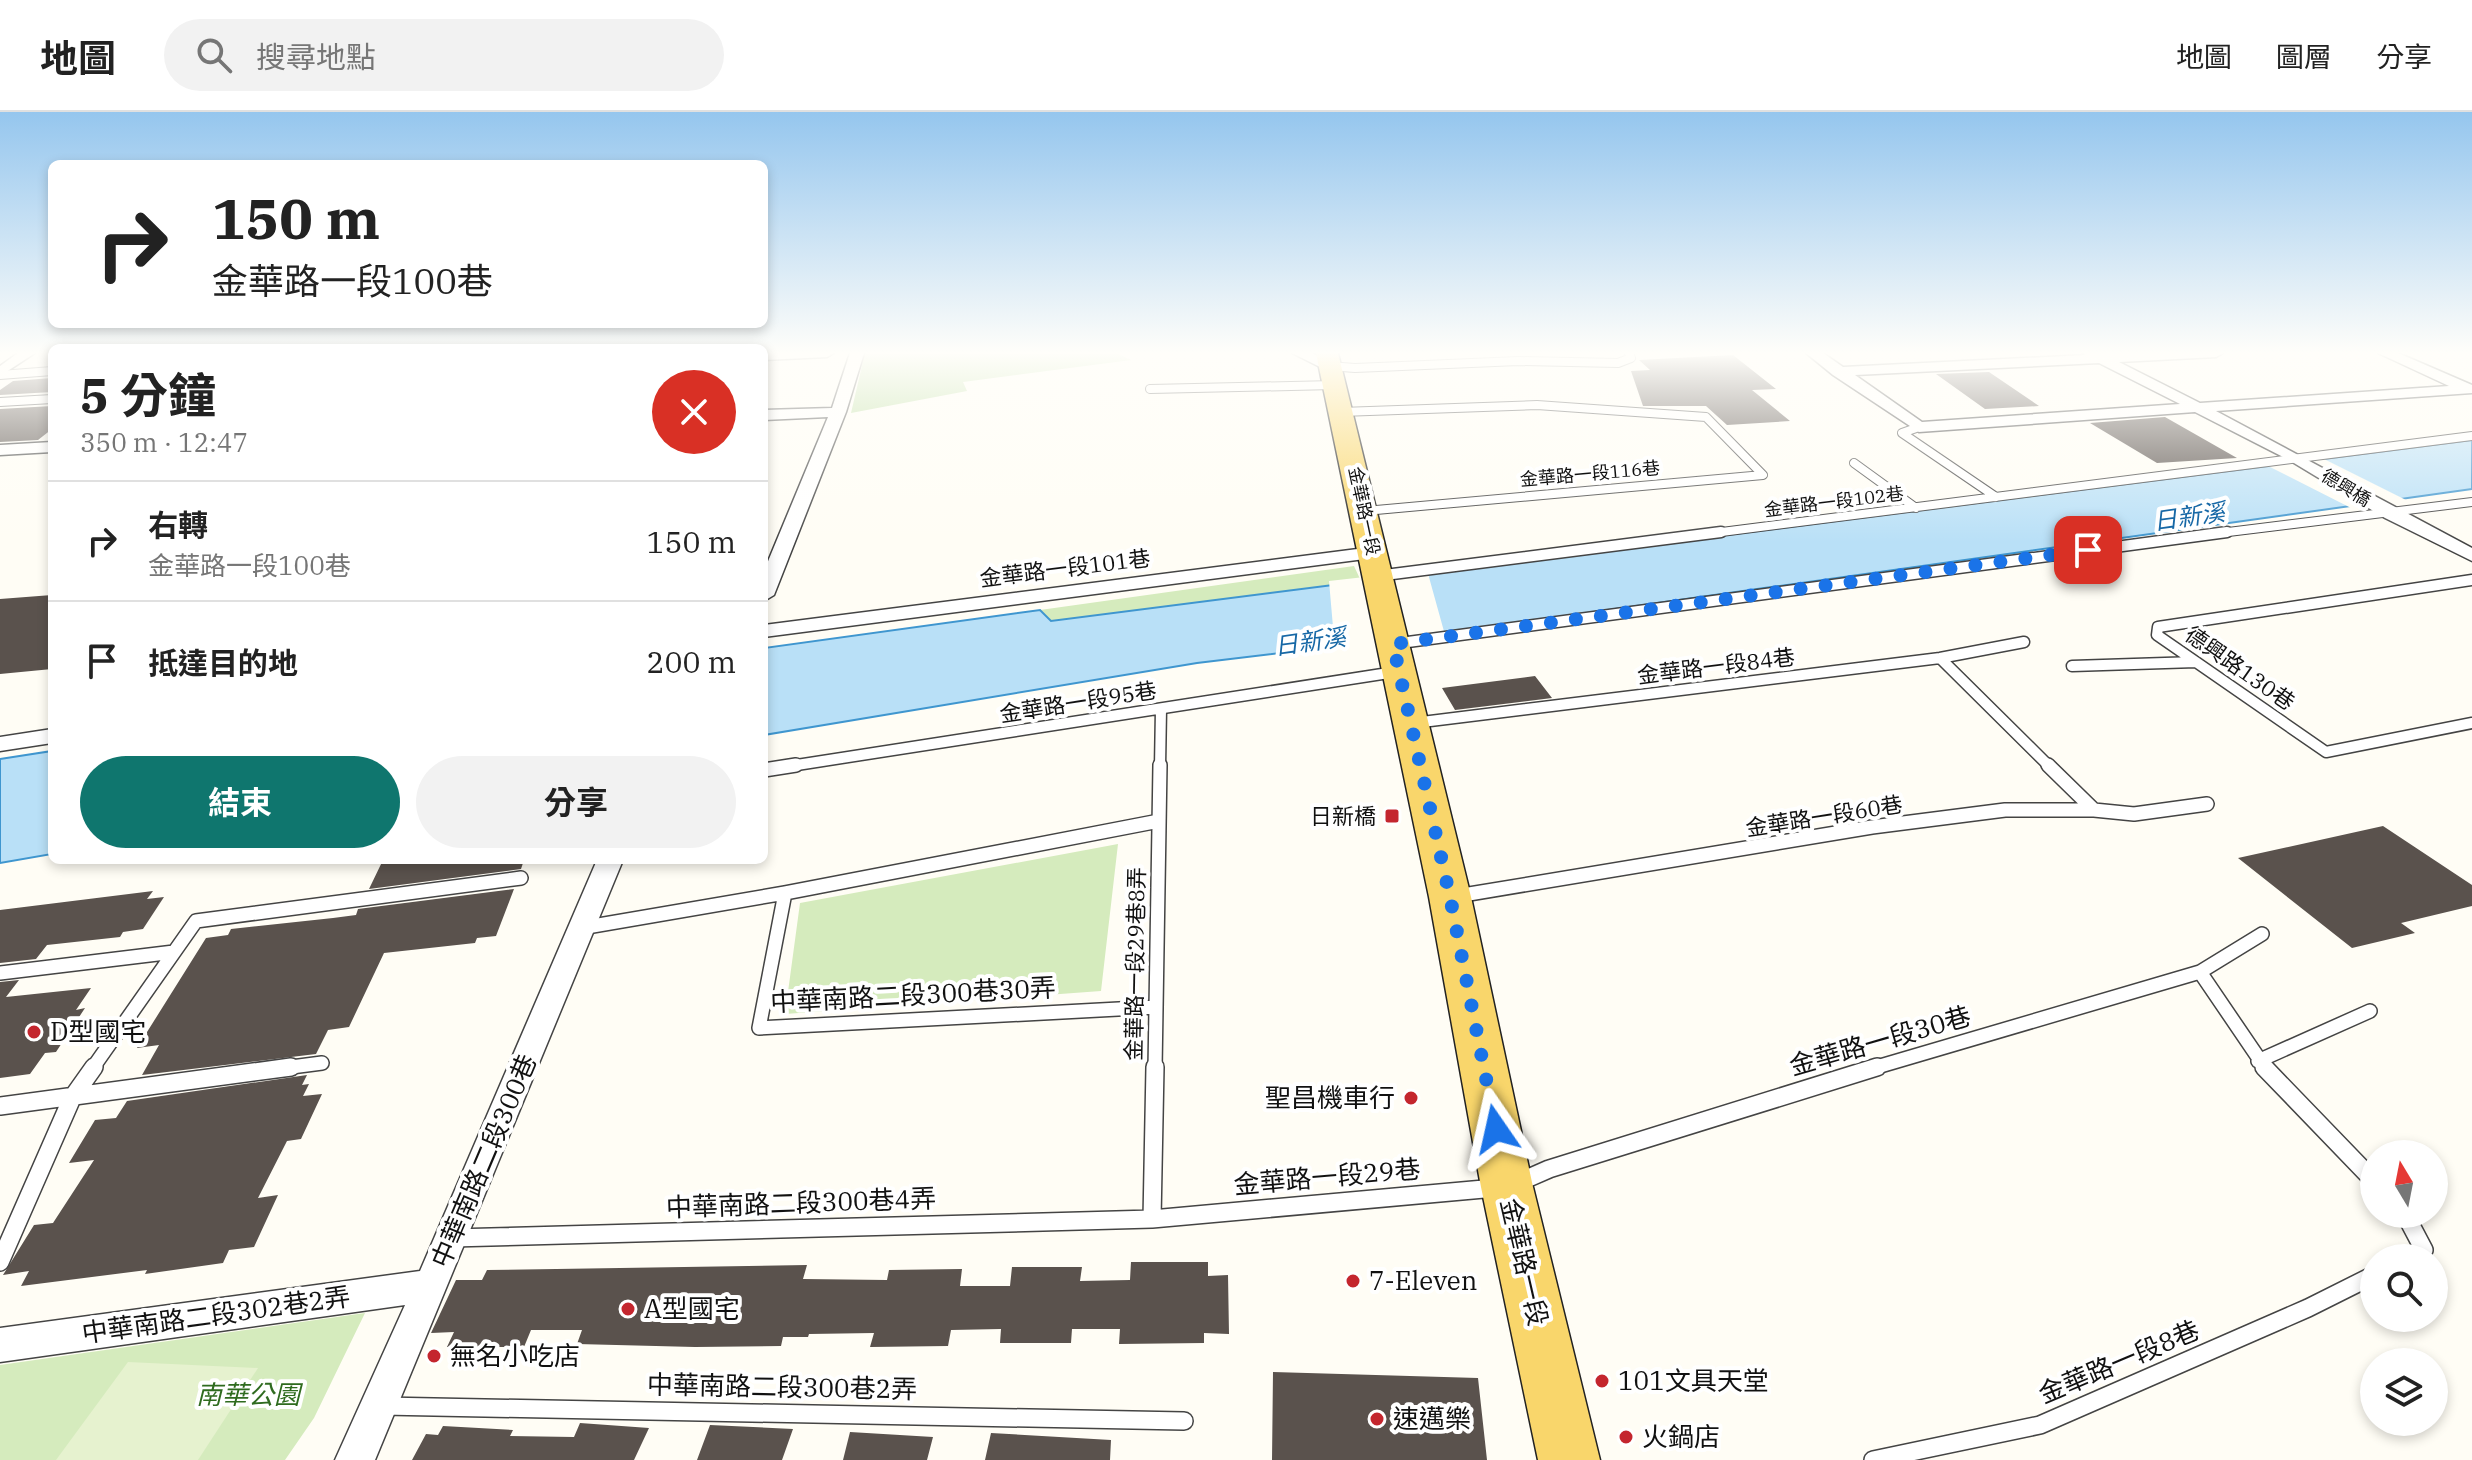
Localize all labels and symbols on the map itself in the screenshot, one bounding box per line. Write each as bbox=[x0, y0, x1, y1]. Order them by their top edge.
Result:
street label: 金華路一段116巷 bbox=[1519, 456, 1661, 491]
street label: 金華路一段 bbox=[1344, 464, 1385, 557]
street label: 德興橋 bbox=[2317, 464, 2375, 511]
street label: 金華路一段102巷 bbox=[1763, 482, 1905, 521]
water label: 日新溪 bbox=[2151, 495, 2230, 537]
pin bbox=[2054, 516, 2122, 584]
street label: 金華路一段101巷 bbox=[978, 543, 1152, 592]
street label: 德興路130巷 bbox=[2180, 619, 2301, 716]
water label: 日新溪 bbox=[1272, 620, 1351, 662]
street label: 金華路一段84巷 bbox=[1636, 641, 1796, 690]
street label: 金華路一段95巷 bbox=[997, 675, 1158, 728]
street label: 金華路一段60巷 bbox=[1743, 789, 1904, 842]
place label: 日新橋 bbox=[1310, 801, 1376, 830]
marker: 日新橋 bbox=[1383, 807, 1401, 825]
street label: 金華路一段29巷8弄 bbox=[1118, 867, 1151, 1061]
street label: 中華南路二段300巷30弄 bbox=[769, 970, 1057, 1018]
street label: 金華路一段30巷 bbox=[1785, 998, 1974, 1082]
place label: D型國宅 bbox=[50, 1014, 146, 1048]
marker: D型國宅 bbox=[25, 1023, 43, 1041]
street label: 中華南路二段300巷 bbox=[423, 1049, 543, 1273]
place label: 聖昌機車行 bbox=[1265, 1080, 1395, 1114]
position arrow bbox=[1454, 1087, 1538, 1171]
marker: 聖昌機車行 bbox=[1402, 1089, 1420, 1107]
north arrow bbox=[2360, 1140, 2448, 1228]
street label: 金華路一段29巷 bbox=[1232, 1151, 1422, 1201]
street label: 中華南路二段300巷4弄 bbox=[665, 1180, 937, 1224]
street label: 金華路一段 bbox=[1494, 1195, 1556, 1329]
place label: 7-Eleven bbox=[1369, 1263, 1477, 1297]
marker: 7-Eleven bbox=[1344, 1272, 1362, 1290]
street label: 中華南路二段302巷2弄 bbox=[80, 1278, 352, 1350]
place label: A型國宅 bbox=[644, 1291, 740, 1325]
marker: A型國宅 bbox=[619, 1300, 637, 1318]
street label: 金華路一段8巷 bbox=[2033, 1312, 2204, 1410]
place label: 無名小吃店 bbox=[450, 1338, 580, 1372]
marker: 無名小吃店 bbox=[425, 1347, 443, 1365]
place label: 101文具天堂 bbox=[1618, 1363, 1769, 1397]
street label: 中華南路二段300巷2弄 bbox=[647, 1367, 917, 1405]
marker: 101文具天堂 bbox=[1593, 1372, 1611, 1390]
park label: 南華公園 bbox=[196, 1377, 304, 1411]
place label: 速邁樂 bbox=[1393, 1401, 1471, 1435]
marker: 速邁樂 bbox=[1368, 1410, 1386, 1428]
place label: 火鍋店 bbox=[1642, 1419, 1720, 1453]
marker: 火鍋店 bbox=[1617, 1428, 1635, 1446]

